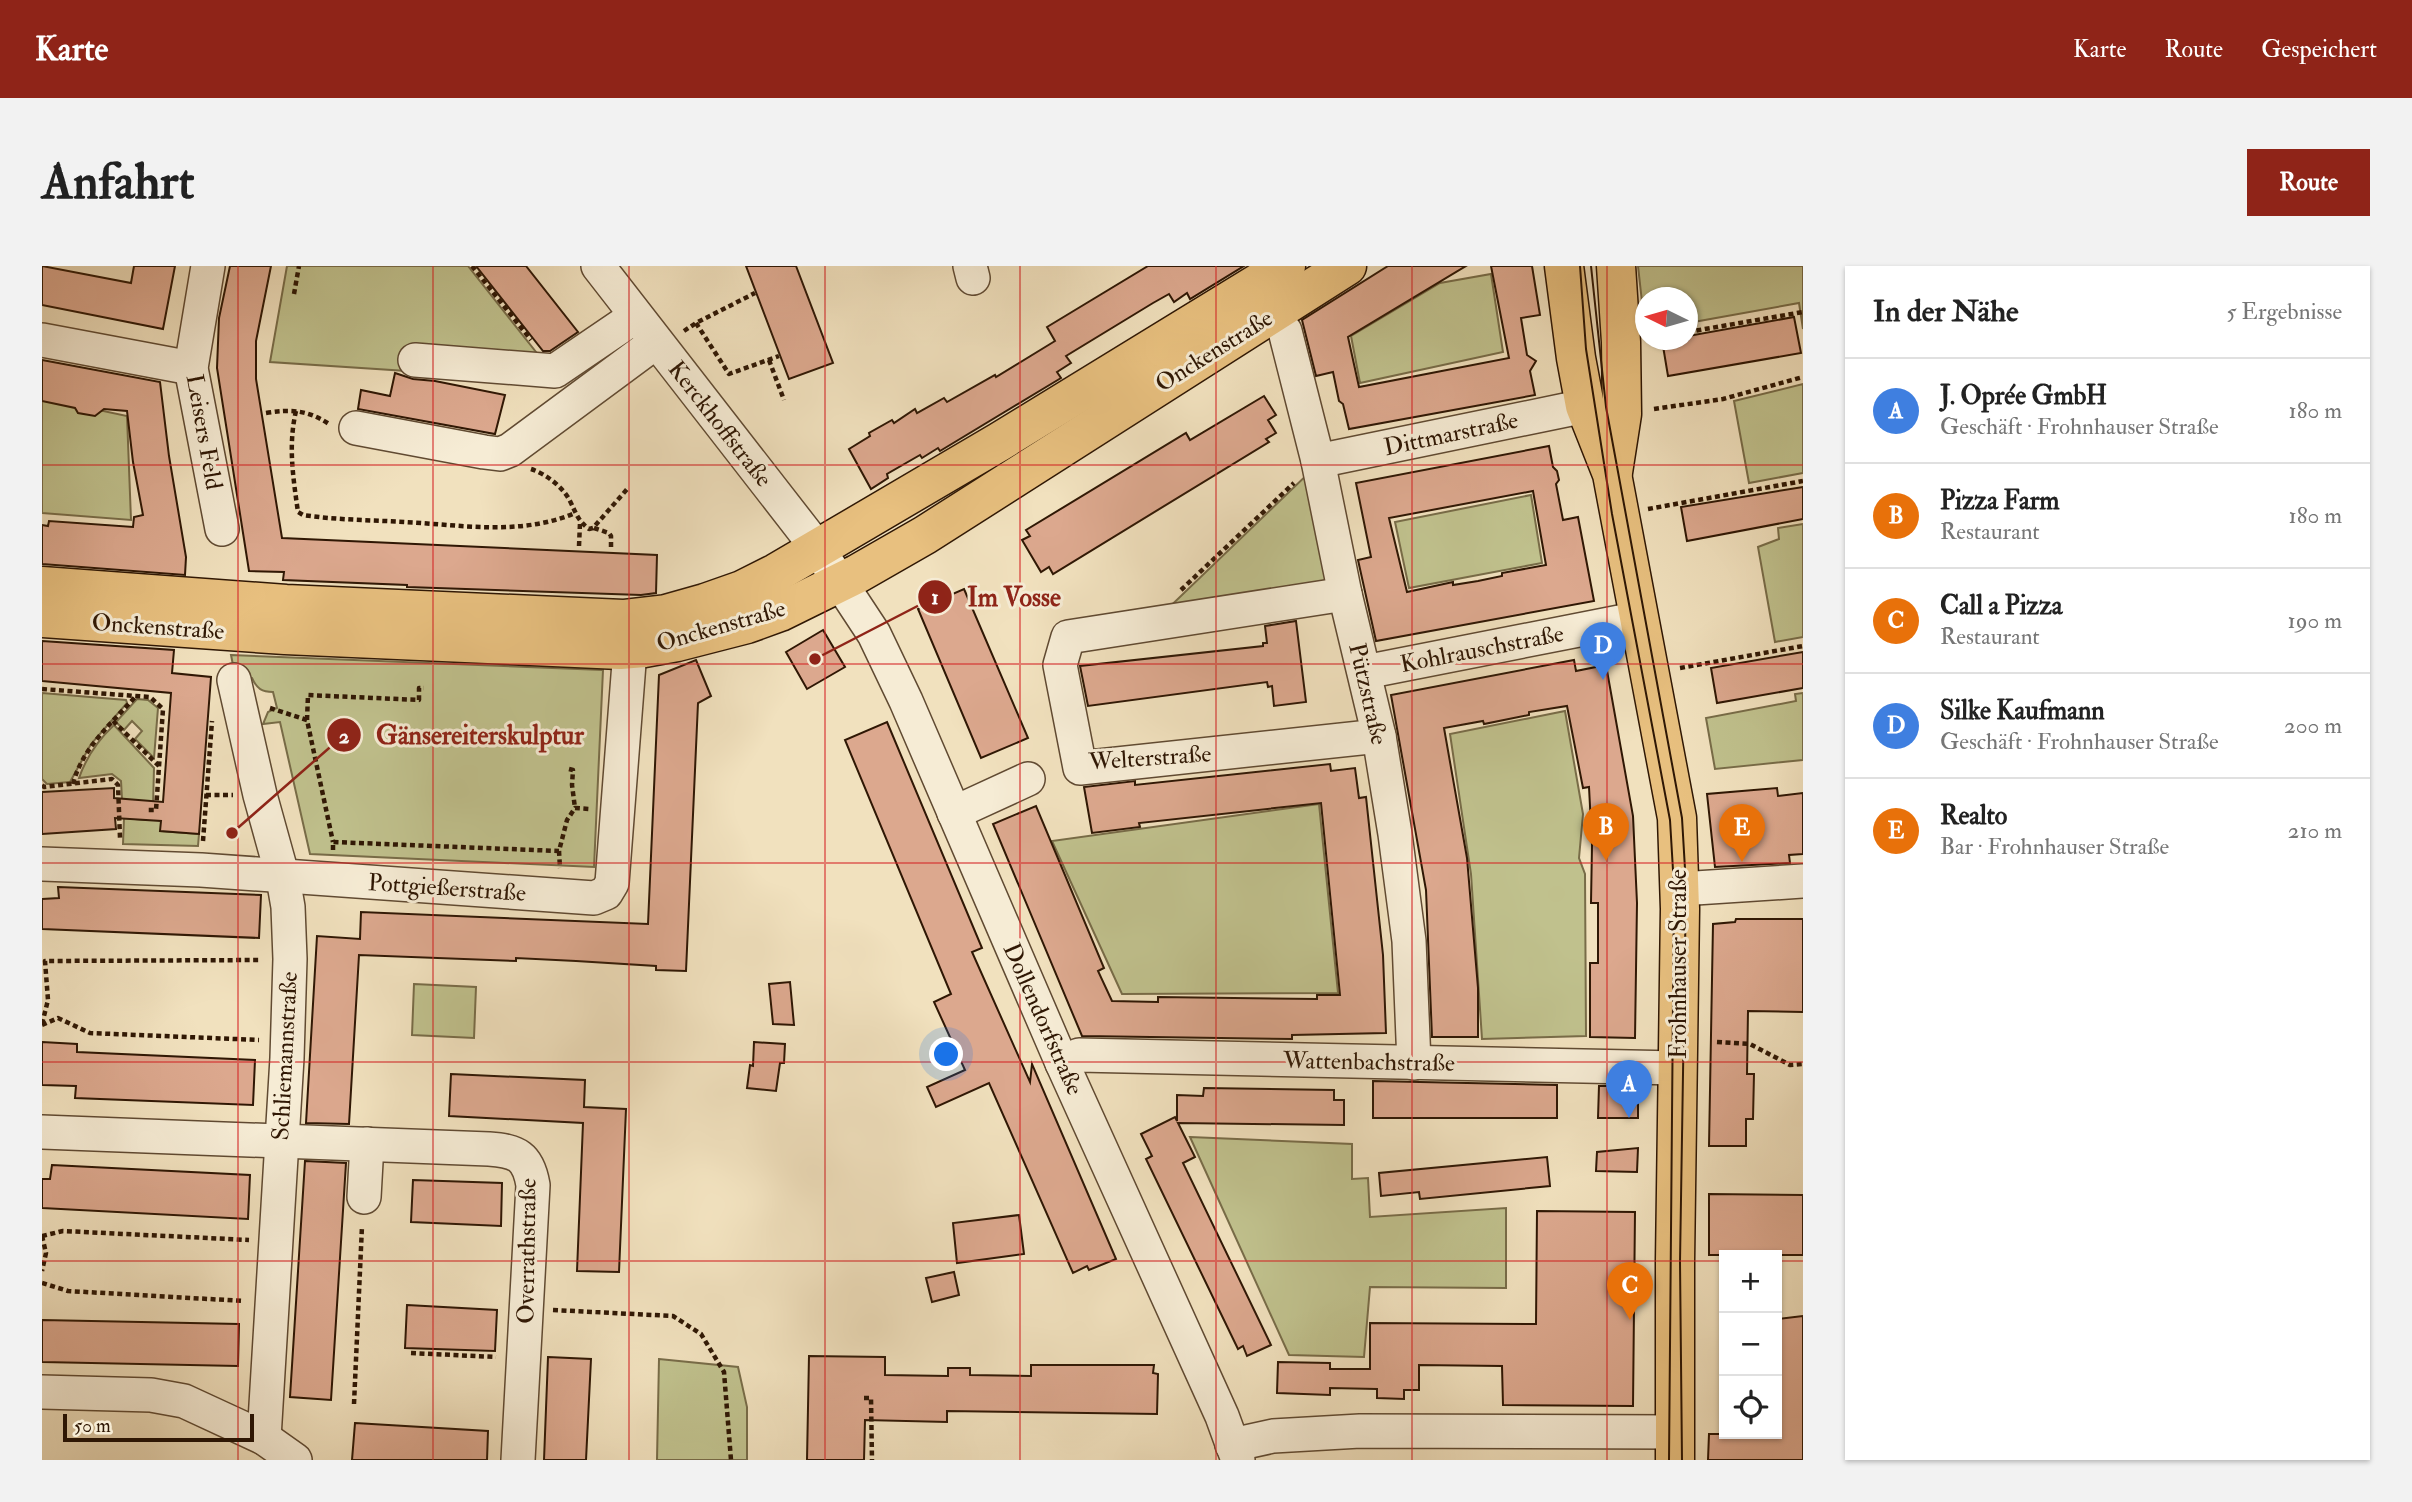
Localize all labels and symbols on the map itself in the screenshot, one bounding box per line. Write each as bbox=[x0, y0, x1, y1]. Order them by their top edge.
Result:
north arrow bbox=[1635, 287, 1698, 350]
street label: Onckenstraße bbox=[1149, 303, 1279, 399]
street label: Kerckhoffstraße bbox=[661, 355, 779, 493]
street label: Leisers Feld bbox=[179, 372, 229, 492]
street label: Dittmarstraße bbox=[1381, 405, 1521, 463]
callout: Im Vosse bbox=[918, 573, 1075, 620]
text: Im Vosse bbox=[967, 582, 1061, 614]
text: 1 bbox=[931, 584, 939, 611]
street label: Onckenstraße bbox=[653, 593, 789, 659]
street label: Onckenstraße bbox=[91, 607, 225, 647]
street label: Kohlrauschstraße bbox=[1398, 618, 1566, 680]
pin: D bbox=[1580, 622, 1626, 680]
street label: Pützstraße bbox=[1341, 640, 1395, 748]
callout: Gänsereiterskulptur bbox=[327, 712, 598, 759]
text: Gänsereiterskulptur bbox=[376, 720, 584, 753]
text: 2 bbox=[339, 723, 350, 750]
street label: Welterstraße bbox=[1087, 738, 1212, 778]
pin: B bbox=[1583, 803, 1629, 861]
pin: E bbox=[1719, 804, 1765, 862]
street label: Pottgießerstraße bbox=[367, 867, 527, 909]
street label: Frohnhauser Straße bbox=[1663, 869, 1694, 1059]
street label: Dollendorfstraße bbox=[996, 938, 1090, 1100]
street label: Schliemannstraße bbox=[265, 971, 305, 1141]
your location bbox=[929, 1037, 963, 1071]
street label: Wattenbachstraße bbox=[1282, 1045, 1455, 1079]
pin: A bbox=[1606, 1060, 1652, 1118]
street label: Overrathstraße bbox=[510, 1178, 544, 1324]
pin: C bbox=[1607, 1262, 1653, 1320]
scale bar bbox=[63, 1411, 254, 1443]

